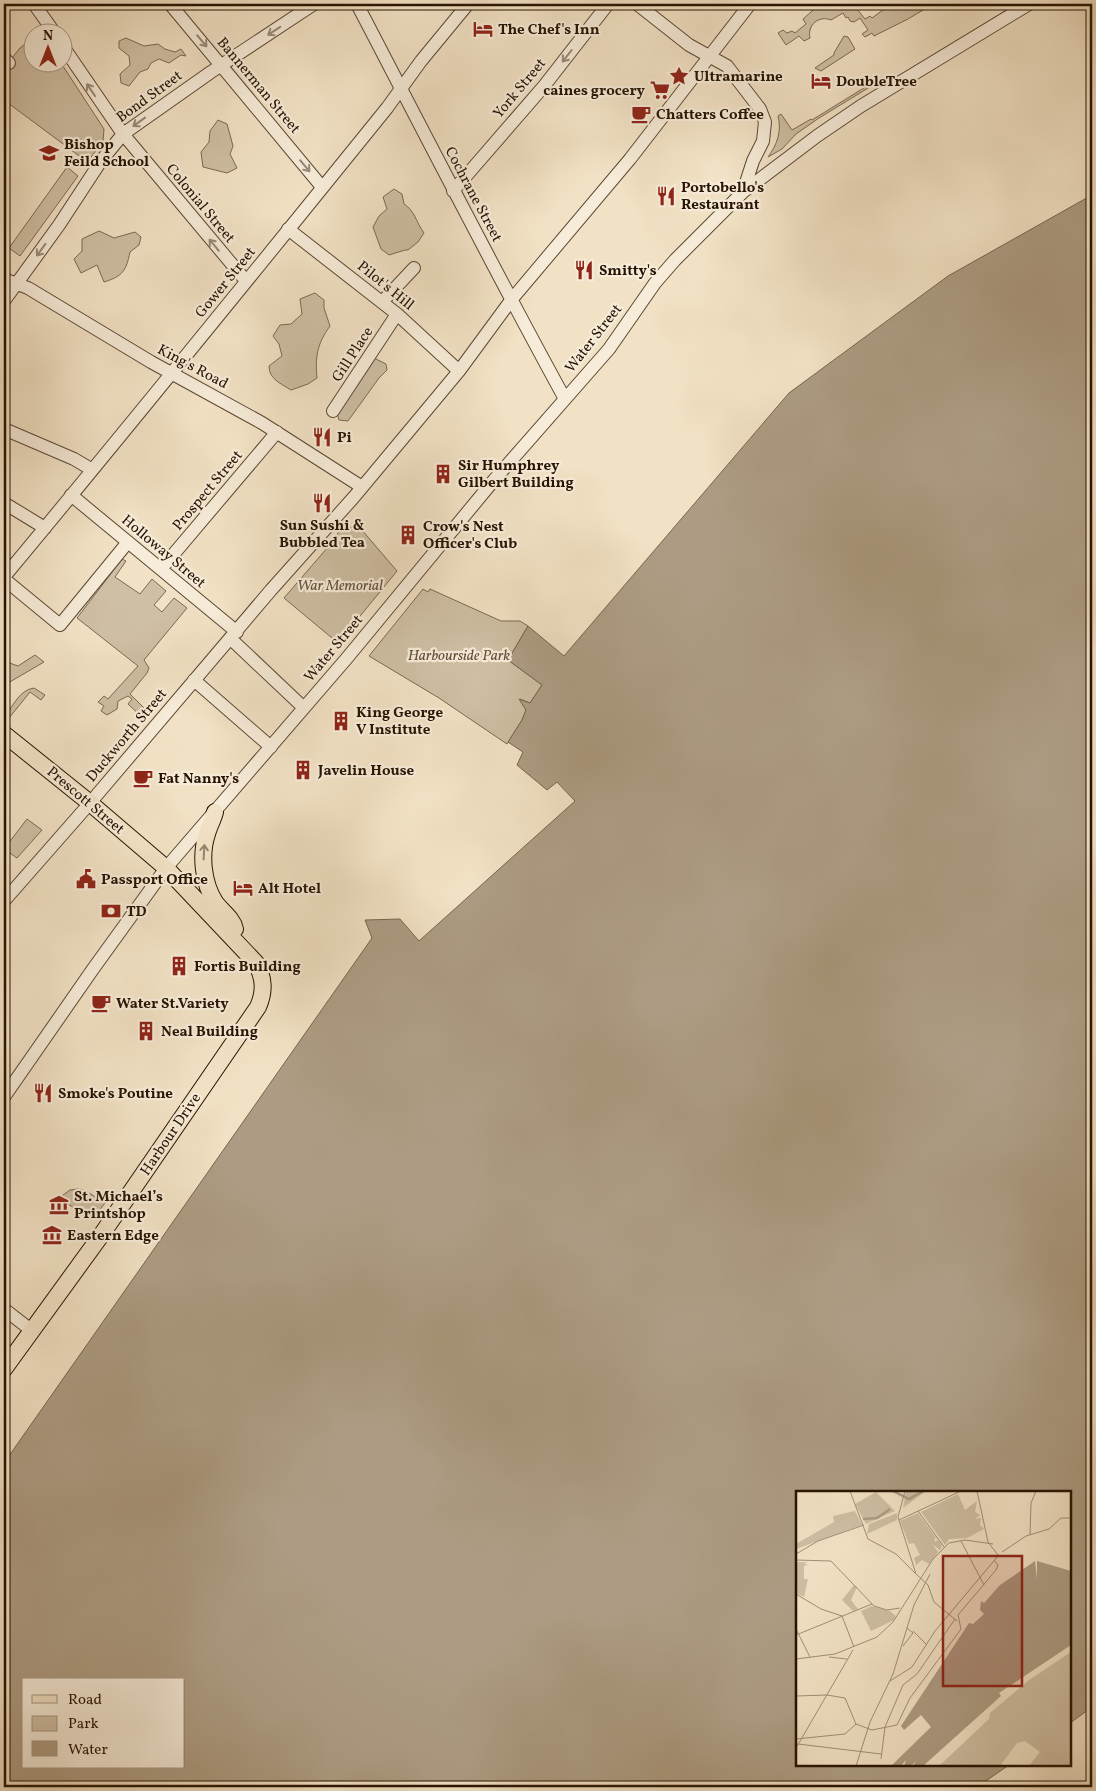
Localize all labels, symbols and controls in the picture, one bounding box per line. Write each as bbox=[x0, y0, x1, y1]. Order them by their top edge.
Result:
hotel icon: The Chef's Inn bbox=[472, 18, 494, 40]
place label: The Chef's Inn bbox=[498, 20, 600, 41]
north arrow bbox=[22, 22, 72, 72]
one-way arrow bbox=[267, 26, 281, 36]
text: N bbox=[43, 27, 53, 46]
street label: Bannerman Street bbox=[211, 33, 305, 139]
one-way arrow bbox=[196, 34, 207, 47]
one-way arrow bbox=[562, 49, 572, 63]
street label: York Street bbox=[489, 54, 552, 124]
place icon: Ultramarine bbox=[668, 65, 690, 87]
street label: Bond Street bbox=[113, 66, 187, 128]
place label: Ultramarine bbox=[694, 67, 783, 88]
hotel icon: DoubleTree bbox=[810, 70, 832, 92]
place label: DoubleTree bbox=[836, 72, 917, 93]
supermarket icon: caines grocery bbox=[649, 79, 671, 101]
place label: caines grocery bbox=[543, 81, 646, 102]
one-way arrow bbox=[86, 83, 97, 97]
cafe icon: Chatters Coffee bbox=[630, 103, 652, 125]
place label: Chatters Coffee bbox=[656, 105, 764, 126]
one-way arrow bbox=[132, 117, 146, 127]
place label: Bishop Feild School bbox=[64, 135, 149, 173]
school or university icon: Bishop Feild School bbox=[38, 142, 60, 164]
street label: Cochrane Street bbox=[439, 143, 507, 246]
street label: Colonial Street bbox=[160, 160, 239, 248]
one-way arrow bbox=[300, 160, 311, 173]
place label: Portobello's Restaurant bbox=[681, 178, 764, 216]
restaurant icon: Portobello's Restaurant bbox=[655, 185, 677, 207]
one-way arrow bbox=[208, 238, 220, 251]
one-way arrow bbox=[35, 243, 46, 256]
street label: Gower Street bbox=[191, 243, 261, 323]
street label: Pilot's Hill bbox=[352, 257, 418, 316]
restaurant icon: Smitty's bbox=[573, 259, 595, 281]
place label: Smitty's bbox=[599, 261, 657, 282]
street label: Water Street bbox=[561, 300, 628, 378]
street label: Gill Place bbox=[328, 323, 379, 387]
street label: King's Road bbox=[153, 340, 231, 395]
restaurant icon: Pi bbox=[311, 426, 333, 448]
place label: Pi bbox=[337, 428, 352, 449]
street label: Prospect Street bbox=[168, 446, 248, 536]
place label: Sir Humphrey Gilbert Building bbox=[458, 456, 574, 494]
building icon: Sir Humphrey Gilbert Building bbox=[432, 463, 454, 485]
restaurant icon: Sun Sushi & Bubbled Tea bbox=[311, 492, 333, 514]
street label: Holloway Street bbox=[116, 511, 210, 594]
place label: Sun Sushi & Bubbled Tea bbox=[279, 516, 365, 554]
place label: Crow's Nest Officer's Club bbox=[423, 517, 517, 555]
building icon: Crow's Nest Officer's Club bbox=[397, 524, 419, 546]
park label: War Memorial bbox=[297, 576, 383, 597]
street label: Water Street bbox=[300, 611, 369, 687]
park label: Harbourside Park bbox=[408, 646, 510, 667]
street label: Duckworth Street bbox=[82, 685, 173, 787]
place label: King George V Institute bbox=[356, 703, 444, 741]
building icon: King George V Institute bbox=[330, 710, 352, 732]
building icon: Javelin House bbox=[292, 759, 314, 781]
place label: Javelin House bbox=[317, 761, 415, 782]
street label: Prescott Street bbox=[42, 762, 129, 840]
cafe icon: Fat Nanny's bbox=[132, 767, 154, 789]
place label: Fat Nanny's bbox=[158, 769, 239, 790]
one-way arrow bbox=[200, 844, 209, 860]
public building icon: Passport Office bbox=[75, 868, 97, 890]
place label: Passport Office bbox=[101, 870, 208, 891]
hotel icon: Alt Hotel bbox=[232, 877, 254, 899]
place label: Alt Hotel bbox=[258, 879, 321, 900]
bank icon: TD bbox=[100, 900, 122, 922]
place label: TD bbox=[126, 902, 146, 923]
building icon: Fortis Building bbox=[168, 955, 190, 977]
place label: Fortis Building bbox=[194, 957, 301, 978]
cafe icon: Water St.Variety bbox=[90, 992, 112, 1014]
place label: Water St.Variety bbox=[116, 994, 229, 1015]
building icon: Neal Building bbox=[135, 1020, 157, 1042]
place label: Neal Building bbox=[161, 1022, 258, 1043]
restaurant icon: Smoke's Poutine bbox=[32, 1082, 54, 1104]
place label: Smoke's Poutine bbox=[58, 1084, 173, 1105]
street label: Harbour Drive bbox=[136, 1089, 207, 1180]
place label: St. Michael’s Printshop bbox=[74, 1187, 163, 1225]
museum icon: St. Michael’s Printshop bbox=[48, 1194, 70, 1216]
museum icon: Eastern Edge bbox=[41, 1224, 63, 1246]
place label: Eastern Edge bbox=[67, 1226, 159, 1247]
inset map bbox=[796, 1491, 1071, 1766]
legend bbox=[22, 1678, 185, 1768]
text: Road bbox=[68, 1690, 102, 1711]
text: Park bbox=[68, 1714, 99, 1735]
text: Water bbox=[68, 1740, 108, 1761]

